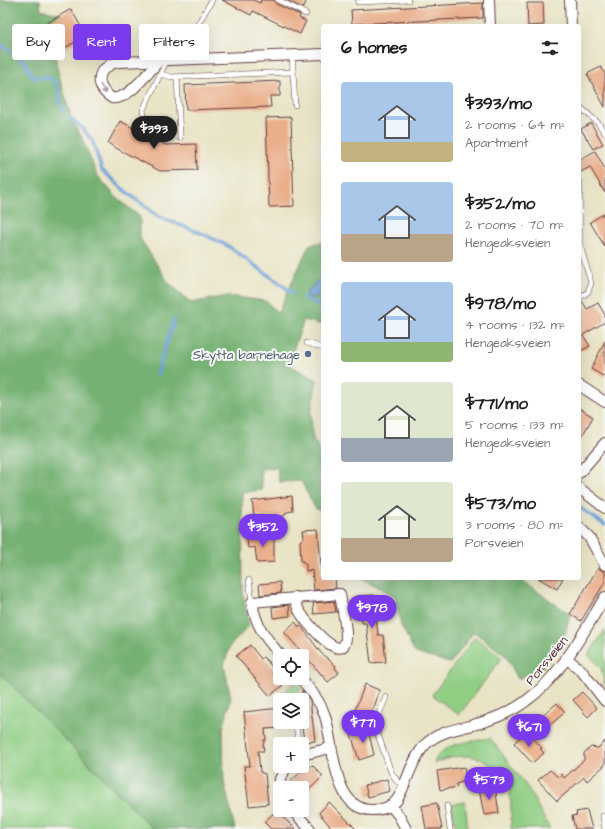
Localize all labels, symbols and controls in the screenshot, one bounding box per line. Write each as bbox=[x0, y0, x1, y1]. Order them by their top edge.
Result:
chip: Buy bbox=[12, 24, 65, 60]
chip: Rent bbox=[73, 24, 131, 60]
chip: Filters bbox=[139, 24, 209, 60]
text: 6 homes bbox=[341, 36, 407, 60]
icon: filters bbox=[539, 37, 561, 59]
one-way arrow bbox=[100, 83, 107, 95]
text: $393/mo bbox=[465, 92, 532, 116]
icon: home bbox=[373, 98, 421, 146]
pin: $393 bbox=[130, 116, 178, 150]
text: 2 rooms · 64 m² bbox=[465, 116, 566, 134]
text: $393 bbox=[140, 120, 168, 138]
text: Apartment bbox=[465, 134, 529, 152]
text: $352/mo bbox=[465, 192, 535, 216]
icon: home bbox=[373, 198, 421, 246]
text: 2 rooms · 70 m² bbox=[465, 216, 565, 234]
text: Hengeaksveien bbox=[465, 234, 551, 252]
text: $978/mo bbox=[465, 292, 536, 316]
icon: home bbox=[373, 298, 421, 346]
text: 4 rooms · 132 m² bbox=[465, 316, 566, 334]
text: Hengeaksveien bbox=[465, 334, 551, 352]
place label: Skytta barnehage bbox=[193, 346, 300, 365]
marker: Skytta barnehage bbox=[303, 349, 313, 359]
text: $771/mo bbox=[465, 392, 528, 416]
icon: home bbox=[373, 398, 421, 446]
text: 5 rooms · 133 m² bbox=[465, 416, 565, 434]
text: Hengeaksveien bbox=[465, 434, 551, 452]
text: $573/mo bbox=[465, 492, 536, 516]
icon: home bbox=[373, 498, 421, 546]
pin: $352 bbox=[239, 514, 287, 548]
text: 3 rooms · 80 m² bbox=[465, 516, 564, 534]
text: $352 bbox=[248, 518, 278, 536]
text: Porsveien bbox=[465, 534, 524, 552]
pin: $978 bbox=[348, 595, 396, 629]
text: $978 bbox=[356, 599, 388, 617]
street label: Porsveien bbox=[521, 632, 573, 689]
map controls bbox=[273, 649, 309, 817]
button: locate bbox=[273, 649, 309, 685]
button: layers bbox=[273, 693, 309, 729]
pin: $771 bbox=[339, 710, 387, 744]
text: $771 bbox=[351, 714, 375, 732]
pin: $671 bbox=[505, 714, 553, 748]
text: $671 bbox=[516, 718, 542, 736]
button: + bbox=[273, 737, 309, 773]
pin: $573 bbox=[465, 767, 513, 801]
text: $573 bbox=[473, 771, 505, 789]
button: − bbox=[273, 781, 309, 817]

